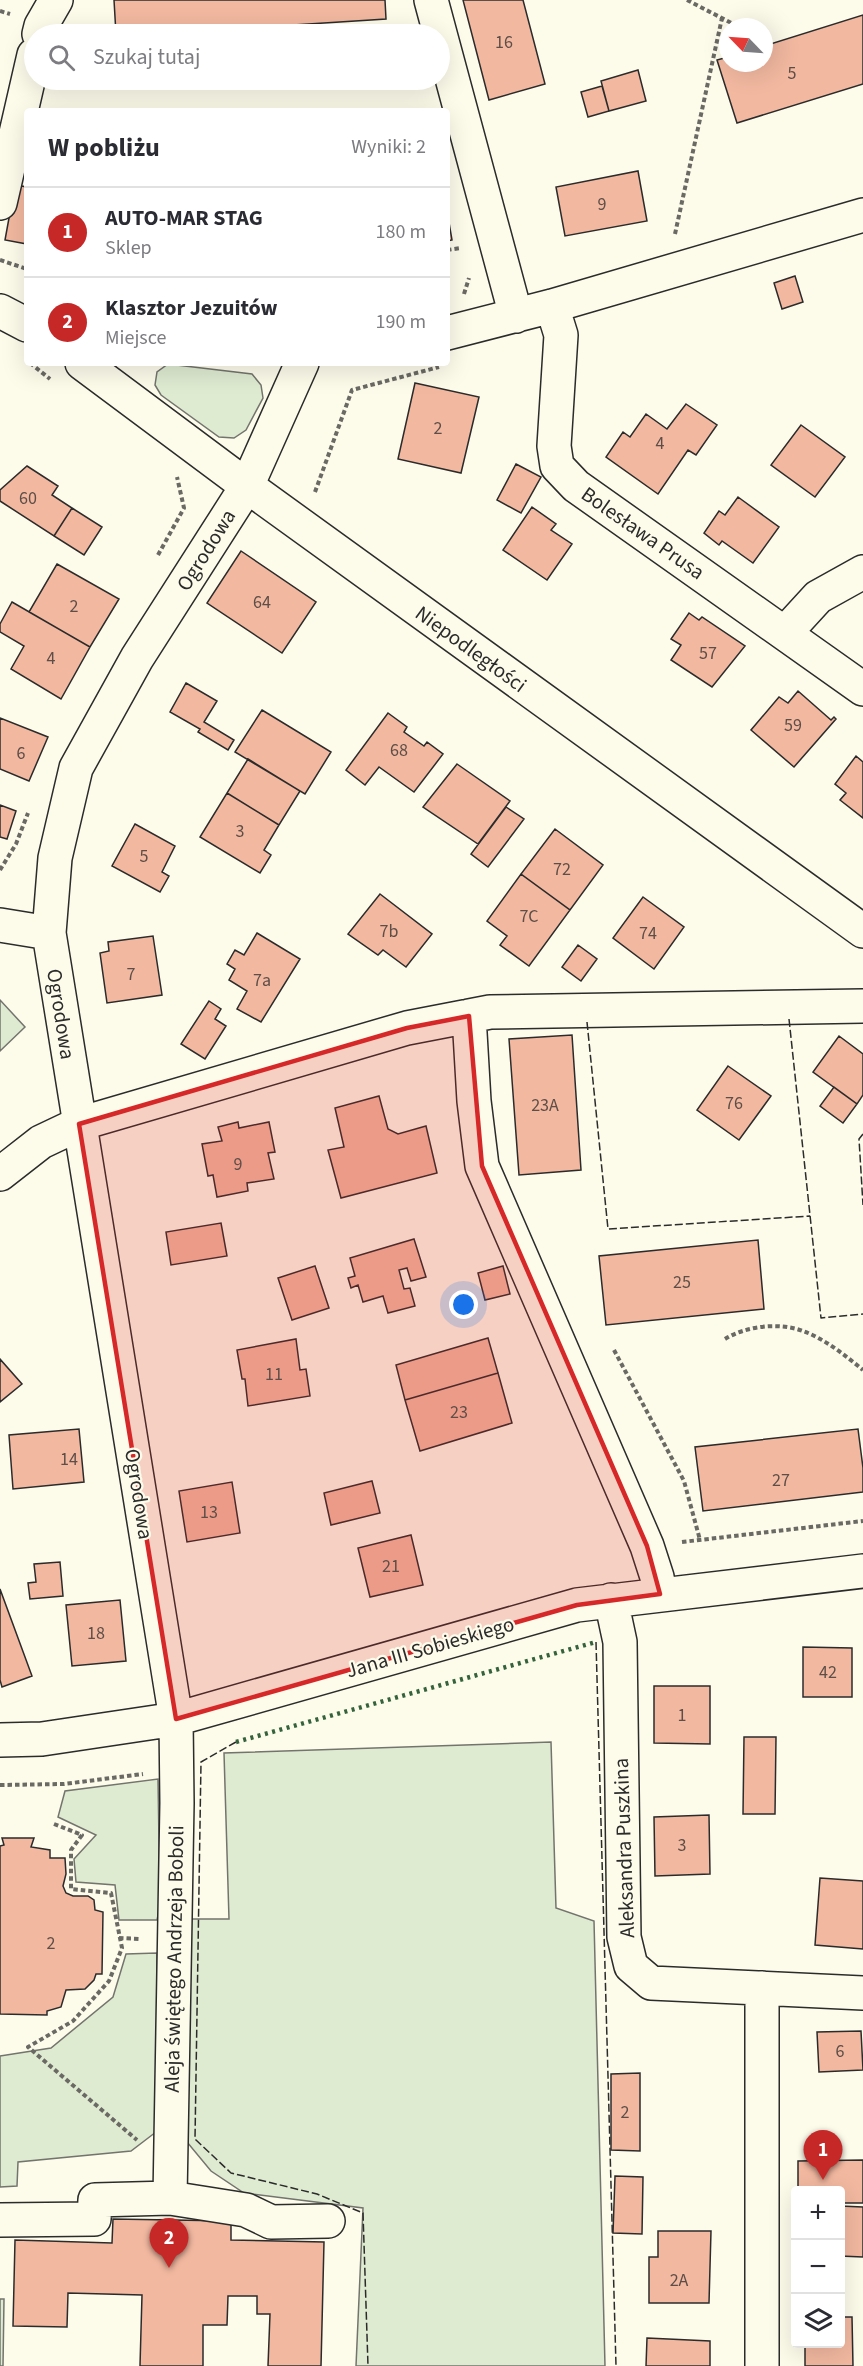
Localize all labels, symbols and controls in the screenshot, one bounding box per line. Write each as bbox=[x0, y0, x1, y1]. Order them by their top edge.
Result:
north arrow bbox=[719, 18, 773, 72]
search box bbox=[24, 24, 450, 90]
house number: 16 bbox=[495, 30, 513, 55]
icon: search bbox=[45, 41, 78, 74]
text: Szukaj tutaj bbox=[93, 41, 200, 73]
house number: 5 bbox=[788, 61, 797, 86]
text: W pobliżu bbox=[48, 129, 160, 166]
text: Wyniki: 2 bbox=[351, 133, 426, 161]
house number: 9 bbox=[598, 192, 607, 217]
text: AUTO-MAR STAG bbox=[105, 202, 263, 234]
text: 1 bbox=[62, 218, 73, 246]
text: 180 m bbox=[376, 218, 426, 246]
text: Sklep bbox=[105, 234, 152, 262]
text: Klasztor Jezuitów bbox=[105, 292, 278, 324]
text: 2 bbox=[62, 308, 73, 336]
text: 190 m bbox=[376, 308, 426, 336]
text: Miejsce bbox=[105, 324, 166, 352]
house number: 2 bbox=[434, 416, 443, 441]
house number: 4 bbox=[656, 431, 665, 456]
street label: Bolesława Prusa bbox=[575, 479, 711, 587]
house number: 60 bbox=[19, 486, 37, 511]
street label: Ogrodowa bbox=[169, 503, 243, 597]
house number: 64 bbox=[253, 590, 271, 615]
house number: 2 bbox=[70, 594, 79, 619]
street label: Niepodległości bbox=[409, 598, 533, 700]
house number: 57 bbox=[699, 641, 717, 666]
house number: 4 bbox=[47, 646, 56, 671]
house number: 59 bbox=[784, 713, 802, 738]
house number: 68 bbox=[390, 738, 408, 763]
house number: 6 bbox=[17, 741, 26, 766]
house number: 3 bbox=[236, 819, 245, 844]
house number: 5 bbox=[140, 844, 149, 869]
house number: 72 bbox=[553, 857, 571, 882]
house number: 7C bbox=[519, 904, 539, 929]
house number: 7b bbox=[380, 919, 398, 944]
house number: 74 bbox=[639, 921, 657, 946]
house number: 7 bbox=[127, 962, 136, 987]
street label: Ogrodowa bbox=[39, 967, 83, 1061]
house number: 7a bbox=[253, 968, 271, 993]
house number: 76 bbox=[725, 1091, 743, 1116]
house number: 23A bbox=[531, 1093, 559, 1118]
house number: 9 bbox=[234, 1152, 243, 1177]
house number: 25 bbox=[673, 1270, 691, 1295]
your location bbox=[449, 1290, 478, 1319]
house number: 11 bbox=[265, 1362, 283, 1387]
house number: 23 bbox=[450, 1400, 468, 1425]
house number: 14 bbox=[60, 1447, 78, 1472]
street label: Ogrodowa bbox=[117, 1447, 161, 1541]
house number: 27 bbox=[772, 1468, 790, 1493]
house number: 13 bbox=[200, 1500, 218, 1525]
house number: 21 bbox=[382, 1554, 400, 1579]
street label: Jana III Sobieskiego bbox=[342, 1609, 518, 1685]
house number: 18 bbox=[87, 1621, 105, 1646]
house number: 42 bbox=[819, 1660, 837, 1685]
house number: 1 bbox=[678, 1703, 686, 1728]
street label: Aleksandra Puszkina bbox=[606, 1757, 642, 1939]
street label: Aleja świętego Andrzeja Boboli bbox=[157, 1825, 191, 2093]
house number: 3 bbox=[678, 1833, 687, 1858]
house number: 2 bbox=[47, 1931, 56, 1956]
house number: 6 bbox=[836, 2039, 845, 2064]
house number: 2 bbox=[621, 2100, 630, 2125]
pin: 1 bbox=[804, 2130, 842, 2180]
map controls bbox=[791, 2186, 845, 2348]
button: + bbox=[791, 2186, 845, 2240]
pin: 2 bbox=[150, 2218, 188, 2268]
button: − bbox=[791, 2240, 845, 2294]
house number: 2A bbox=[670, 2268, 689, 2293]
button: layers bbox=[791, 2294, 845, 2348]

